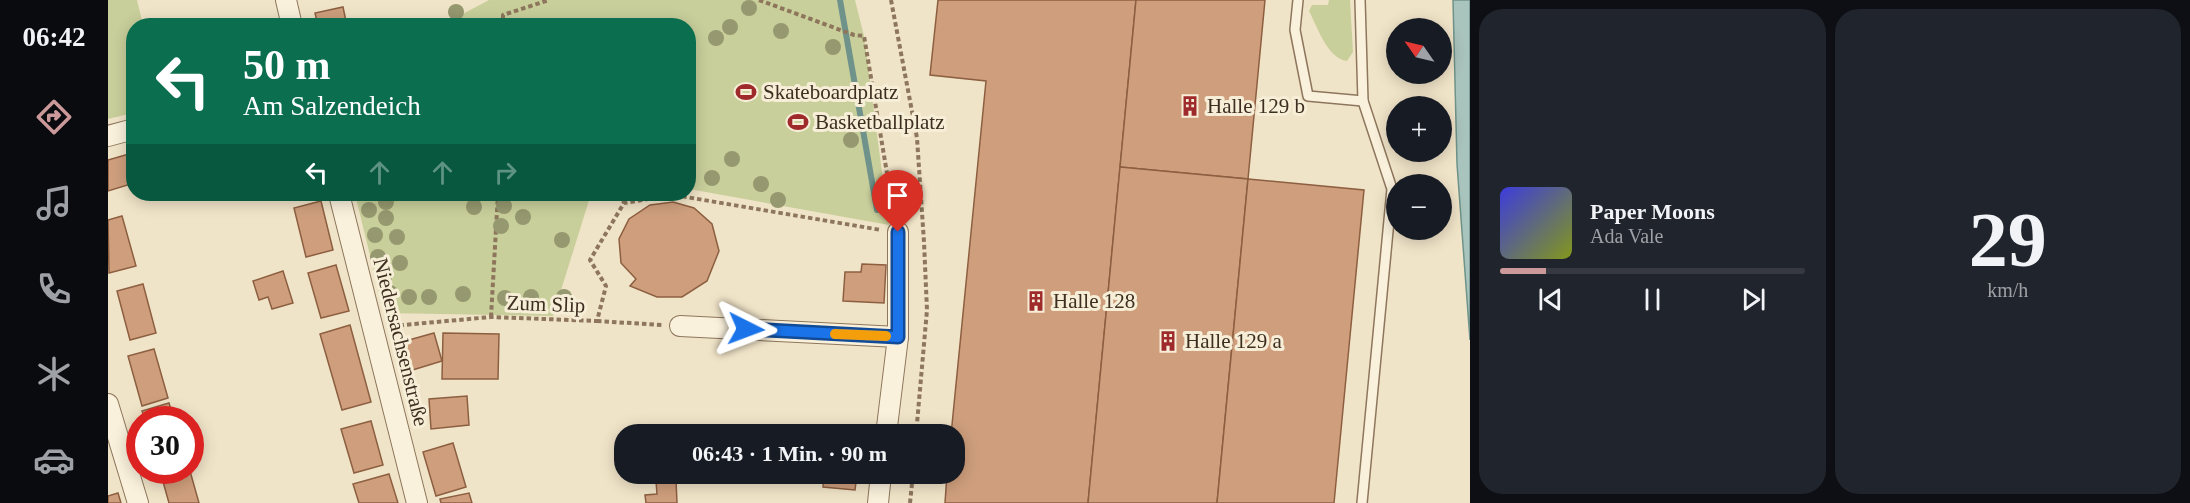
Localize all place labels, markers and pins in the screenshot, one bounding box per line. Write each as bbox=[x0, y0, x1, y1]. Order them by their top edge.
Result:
sports icon: Skateboardplatz bbox=[734, 80, 758, 104]
place label: Skateboardplatz bbox=[763, 80, 898, 104]
building icon: Halle 129 b bbox=[1178, 94, 1202, 118]
place label: Halle 129 b bbox=[1207, 94, 1305, 118]
sports icon: Basketballplatz bbox=[786, 110, 810, 134]
place label: Basketballplatz bbox=[815, 110, 944, 134]
pin bbox=[872, 170, 923, 232]
building icon: Halle 128 bbox=[1024, 289, 1048, 313]
place label: Halle 128 bbox=[1053, 289, 1135, 313]
building icon: Halle 129 a bbox=[1156, 329, 1180, 353]
place label: Halle 129 a bbox=[1185, 329, 1282, 353]

